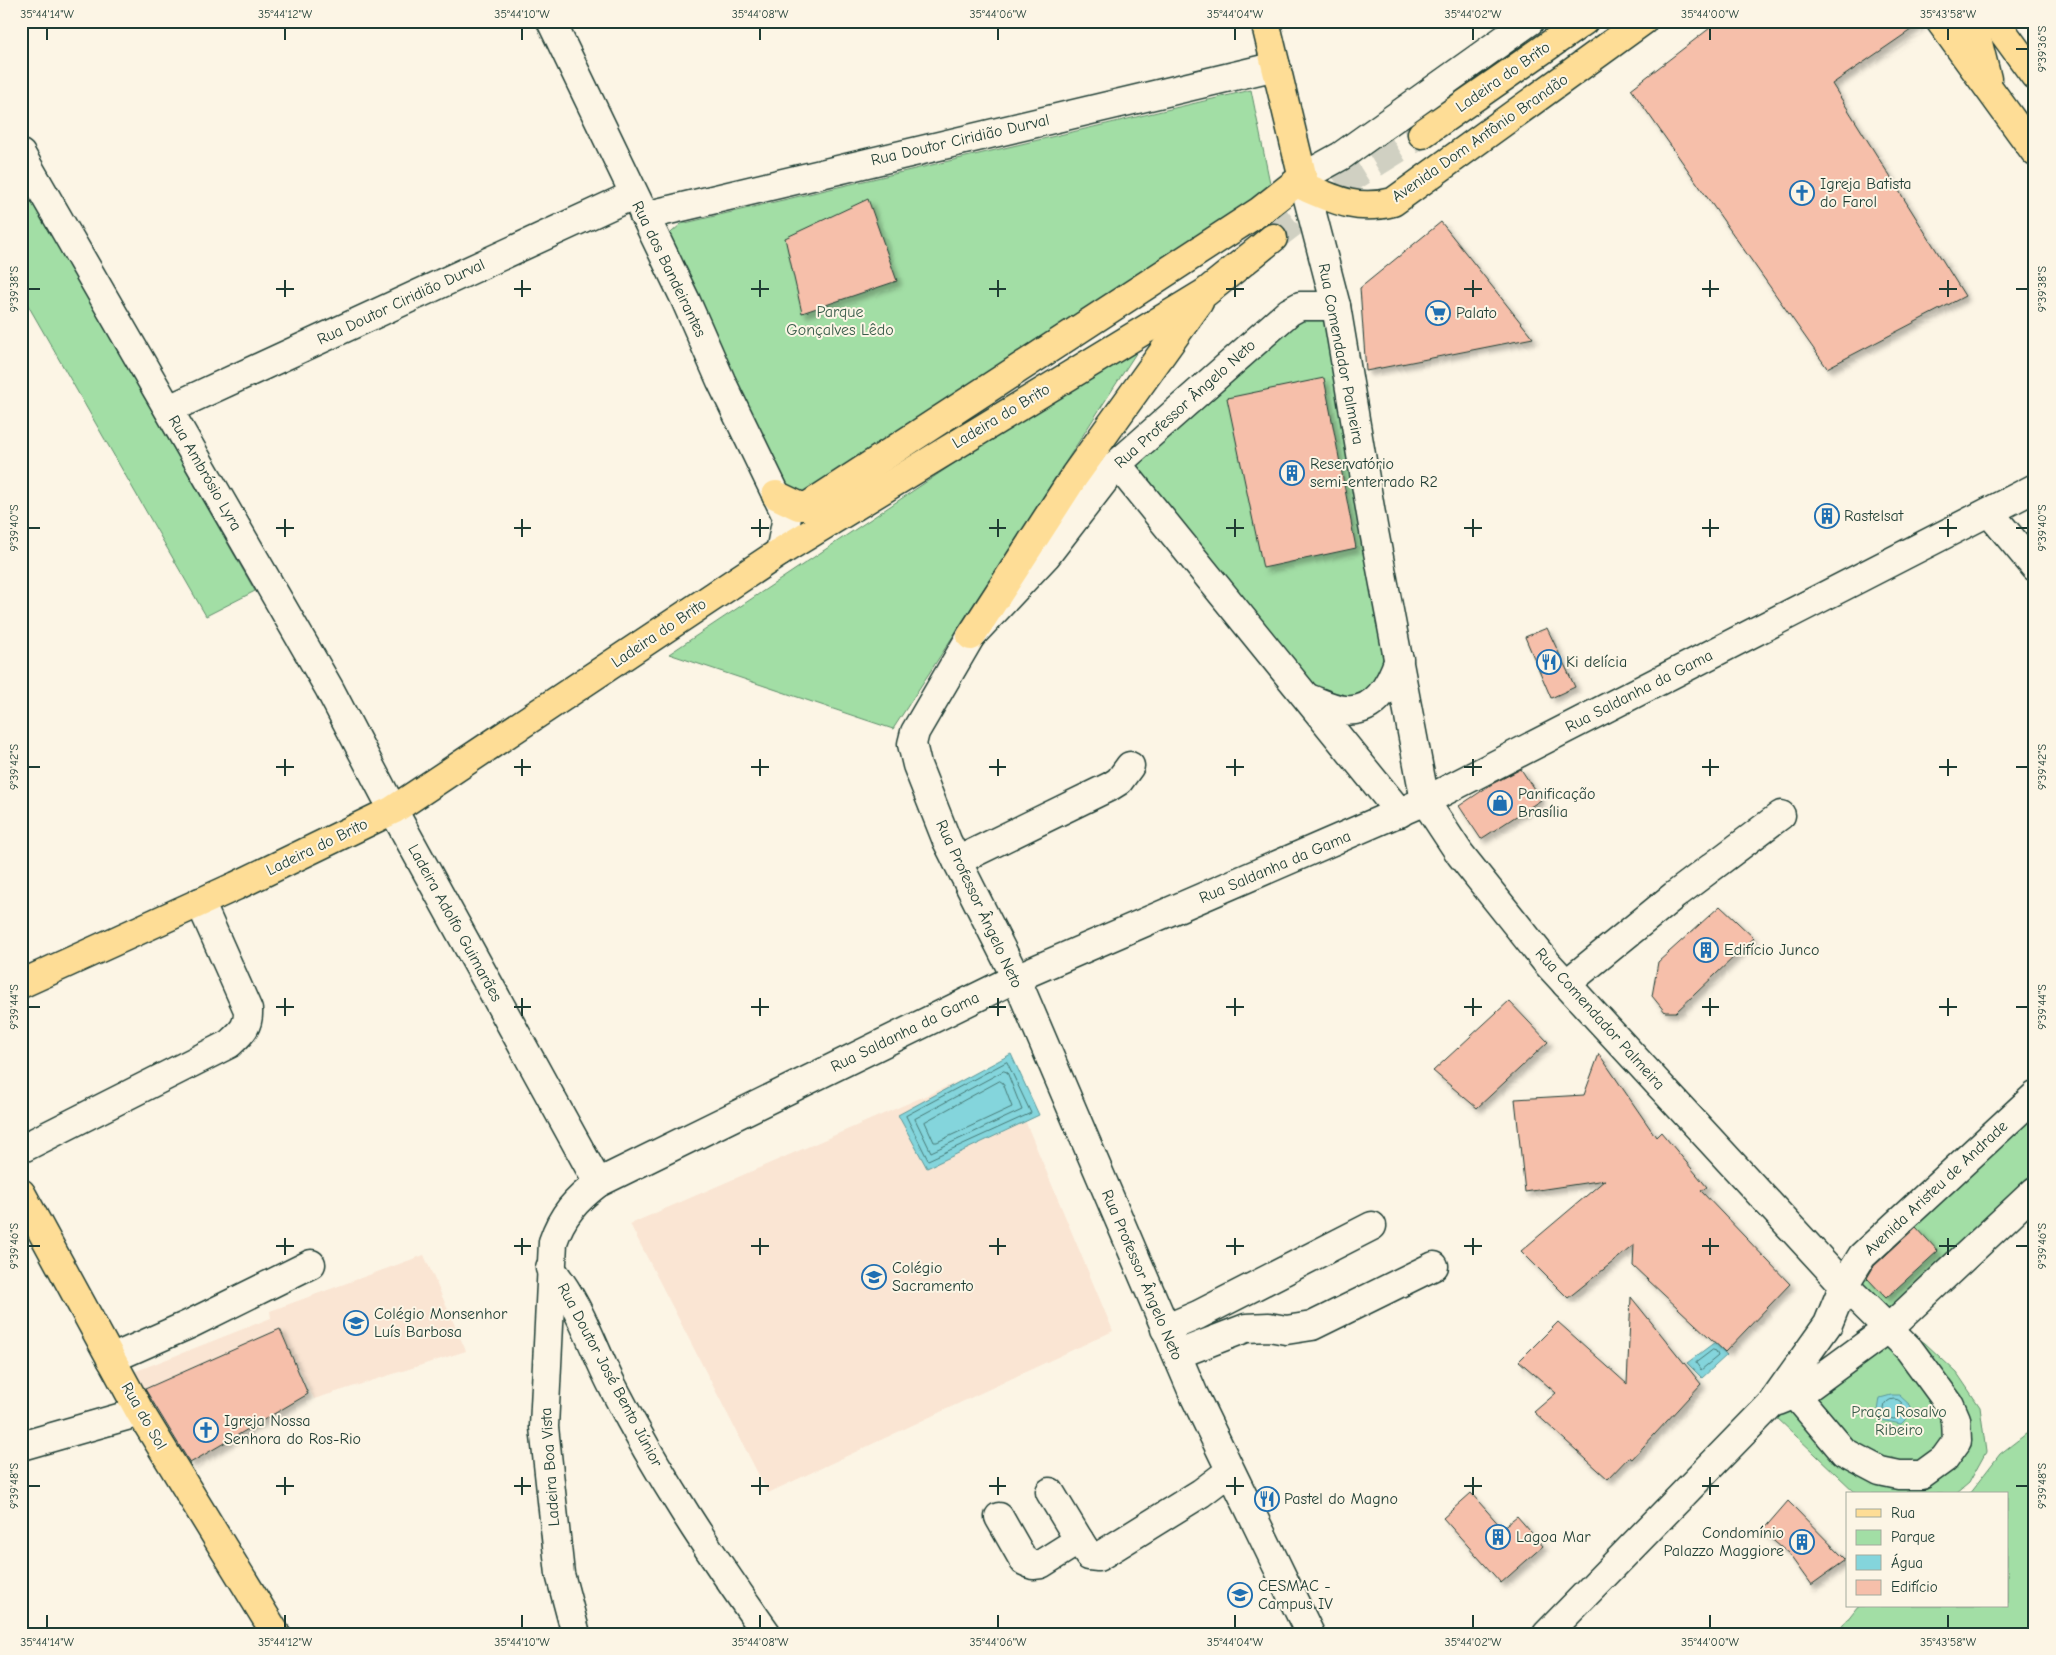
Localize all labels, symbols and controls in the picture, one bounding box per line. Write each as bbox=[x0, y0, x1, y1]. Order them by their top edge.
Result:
text: 35°44'14"W bbox=[20, 7, 74, 21]
text: 35°44'12"W bbox=[258, 7, 313, 21]
text: 35°44'10"W bbox=[494, 7, 550, 21]
text: 35°44'08"W bbox=[732, 7, 789, 21]
text: 35°44'06"W bbox=[969, 7, 1027, 21]
text: 35°44'04"W bbox=[1207, 7, 1264, 21]
text: 35°44'02"W bbox=[1445, 7, 1502, 21]
text: 35°44'00"W bbox=[1681, 7, 1740, 21]
text: 35°43'58"W bbox=[1920, 7, 1977, 21]
text: 9°39'36"S bbox=[2035, 25, 2049, 72]
street label: Ladeira do Brito bbox=[1453, 38, 1553, 116]
street label: Avenida Dom Antônio Brandão bbox=[1389, 70, 1571, 206]
street label: Rua Doutor Ciridião Durval bbox=[869, 111, 1051, 169]
place label: Igreja Batista do Farol bbox=[1820, 175, 1912, 211]
church icon: Igreja Batista do Farol bbox=[1789, 180, 1815, 206]
street label: Rua dos Bandeirantes bbox=[628, 198, 710, 340]
street label: Rua Doutor Ciridião Durval bbox=[314, 255, 488, 349]
street label: Rua Comendador Palmeira bbox=[1315, 262, 1367, 446]
text: 9°39'38"S bbox=[7, 265, 21, 312]
text: 9°39'38"S bbox=[2035, 265, 2049, 312]
supermarket icon: Palato bbox=[1425, 300, 1451, 326]
park label: Parque Gonçalves Lêdo bbox=[786, 303, 894, 339]
place label: Palato bbox=[1456, 304, 1497, 322]
street label: Rua Professor Ângelo Neto bbox=[1110, 335, 1259, 472]
street label: Ladeira do Brito bbox=[949, 380, 1053, 452]
street label: Rua Ambrósio Lyra bbox=[165, 412, 245, 534]
place label: Reservatório semi-enterrado R2 bbox=[1310, 455, 1438, 491]
building icon: Reservatório semi-enterrado R2 bbox=[1279, 460, 1305, 486]
building icon: Rastelsat bbox=[1814, 503, 1840, 529]
text: 9°39'40"S bbox=[7, 504, 21, 552]
text: 9°39'40"S bbox=[2035, 504, 2049, 552]
place label: Rastelsat bbox=[1844, 507, 1904, 525]
street label: Ladeira do Brito bbox=[608, 595, 710, 671]
street label: Rua Saldanha da Gama bbox=[1562, 646, 1716, 736]
restaurant icon: Ki delícia bbox=[1536, 649, 1562, 675]
place label: Ki delícia bbox=[1566, 653, 1627, 671]
text: 9°39'42"S bbox=[7, 744, 21, 790]
text: 9°39'42"S bbox=[2035, 744, 2049, 790]
place label: Panificação Brasília bbox=[1518, 785, 1596, 821]
shop icon: Panificação Brasília bbox=[1487, 790, 1513, 816]
street label: Ladeira do Brito bbox=[263, 815, 371, 879]
street label: Rua Professor Ângelo Neto bbox=[932, 817, 1027, 991]
street label: Rua Saldanha da Gama bbox=[1196, 827, 1354, 907]
street label: Ladeira Adolfo Guimarães bbox=[404, 841, 506, 1005]
building icon: Edifício Junco bbox=[1693, 937, 1719, 963]
place label: Edifício Junco bbox=[1724, 941, 1820, 959]
street label: Rua Comendador Palmeira bbox=[1532, 944, 1668, 1094]
text: 9°39'44"S bbox=[7, 984, 21, 1030]
text: 9°39'44"S bbox=[2035, 984, 2049, 1030]
street label: Rua Saldanha da Gama bbox=[828, 988, 982, 1076]
street label: Avenida Aristeu de Andrade bbox=[1861, 1117, 2011, 1259]
street label: Rua Professor Ângelo Neto bbox=[1098, 1187, 1187, 1363]
text: 9°39'46"S bbox=[7, 1222, 21, 1269]
text: 9°39'46"S bbox=[2035, 1222, 2049, 1269]
place label: Colégio Sacramento bbox=[892, 1259, 974, 1295]
school or university icon: Colégio Sacramento bbox=[861, 1264, 887, 1290]
street label: Rua Doutor José Bento Júnior bbox=[554, 1280, 666, 1470]
place label: Colégio Monsenhor Luís Barbosa bbox=[374, 1305, 508, 1341]
school or university icon: Colégio Monsenhor Luís Barbosa bbox=[343, 1310, 369, 1336]
street label: Rua do Sol bbox=[118, 1379, 170, 1453]
park label: Praça Rosalvo Ribeiro bbox=[1851, 1403, 1947, 1439]
street label: Ladeira Boa Vista bbox=[537, 1407, 563, 1527]
place label: Igreja Nossa Senhora do Ros-Rio bbox=[224, 1412, 361, 1448]
church icon: Igreja Nossa Senhora do Ros-Rio bbox=[193, 1417, 219, 1443]
text: 9°39'48"S bbox=[7, 1463, 21, 1509]
text: 9°39'48"S bbox=[2035, 1463, 2049, 1509]
restaurant icon: Pastel do Magno bbox=[1254, 1486, 1280, 1512]
place label: Pastel do Magno bbox=[1284, 1490, 1398, 1508]
legend bbox=[1846, 1492, 2008, 1608]
text: Rua bbox=[1891, 1504, 1915, 1522]
building icon: Lagoa Mar bbox=[1485, 1524, 1511, 1550]
place label: Condomínio Palazzo Maggiore bbox=[1664, 1524, 1784, 1560]
place label: Lagoa Mar bbox=[1516, 1528, 1591, 1546]
text: Parque bbox=[1891, 1528, 1936, 1546]
building icon: Condomínio Palazzo Maggiore bbox=[1789, 1529, 1815, 1555]
text: Água bbox=[1891, 1553, 1923, 1572]
place label: CESMAC - Campus IV bbox=[1258, 1577, 1333, 1613]
text: Edifício bbox=[1891, 1578, 1938, 1596]
school or university icon: CESMAC - Campus IV bbox=[1227, 1582, 1253, 1608]
text: 35°44'14"W bbox=[20, 1635, 74, 1649]
text: 35°44'12"W bbox=[258, 1635, 313, 1649]
text: 35°44'10"W bbox=[494, 1635, 550, 1649]
text: 35°44'08"W bbox=[732, 1635, 789, 1649]
text: 35°44'06"W bbox=[969, 1635, 1027, 1649]
text: 35°44'04"W bbox=[1207, 1635, 1264, 1649]
text: 35°44'02"W bbox=[1445, 1635, 1502, 1649]
text: 35°44'00"W bbox=[1681, 1635, 1740, 1649]
text: 35°43'58"W bbox=[1920, 1635, 1977, 1649]

